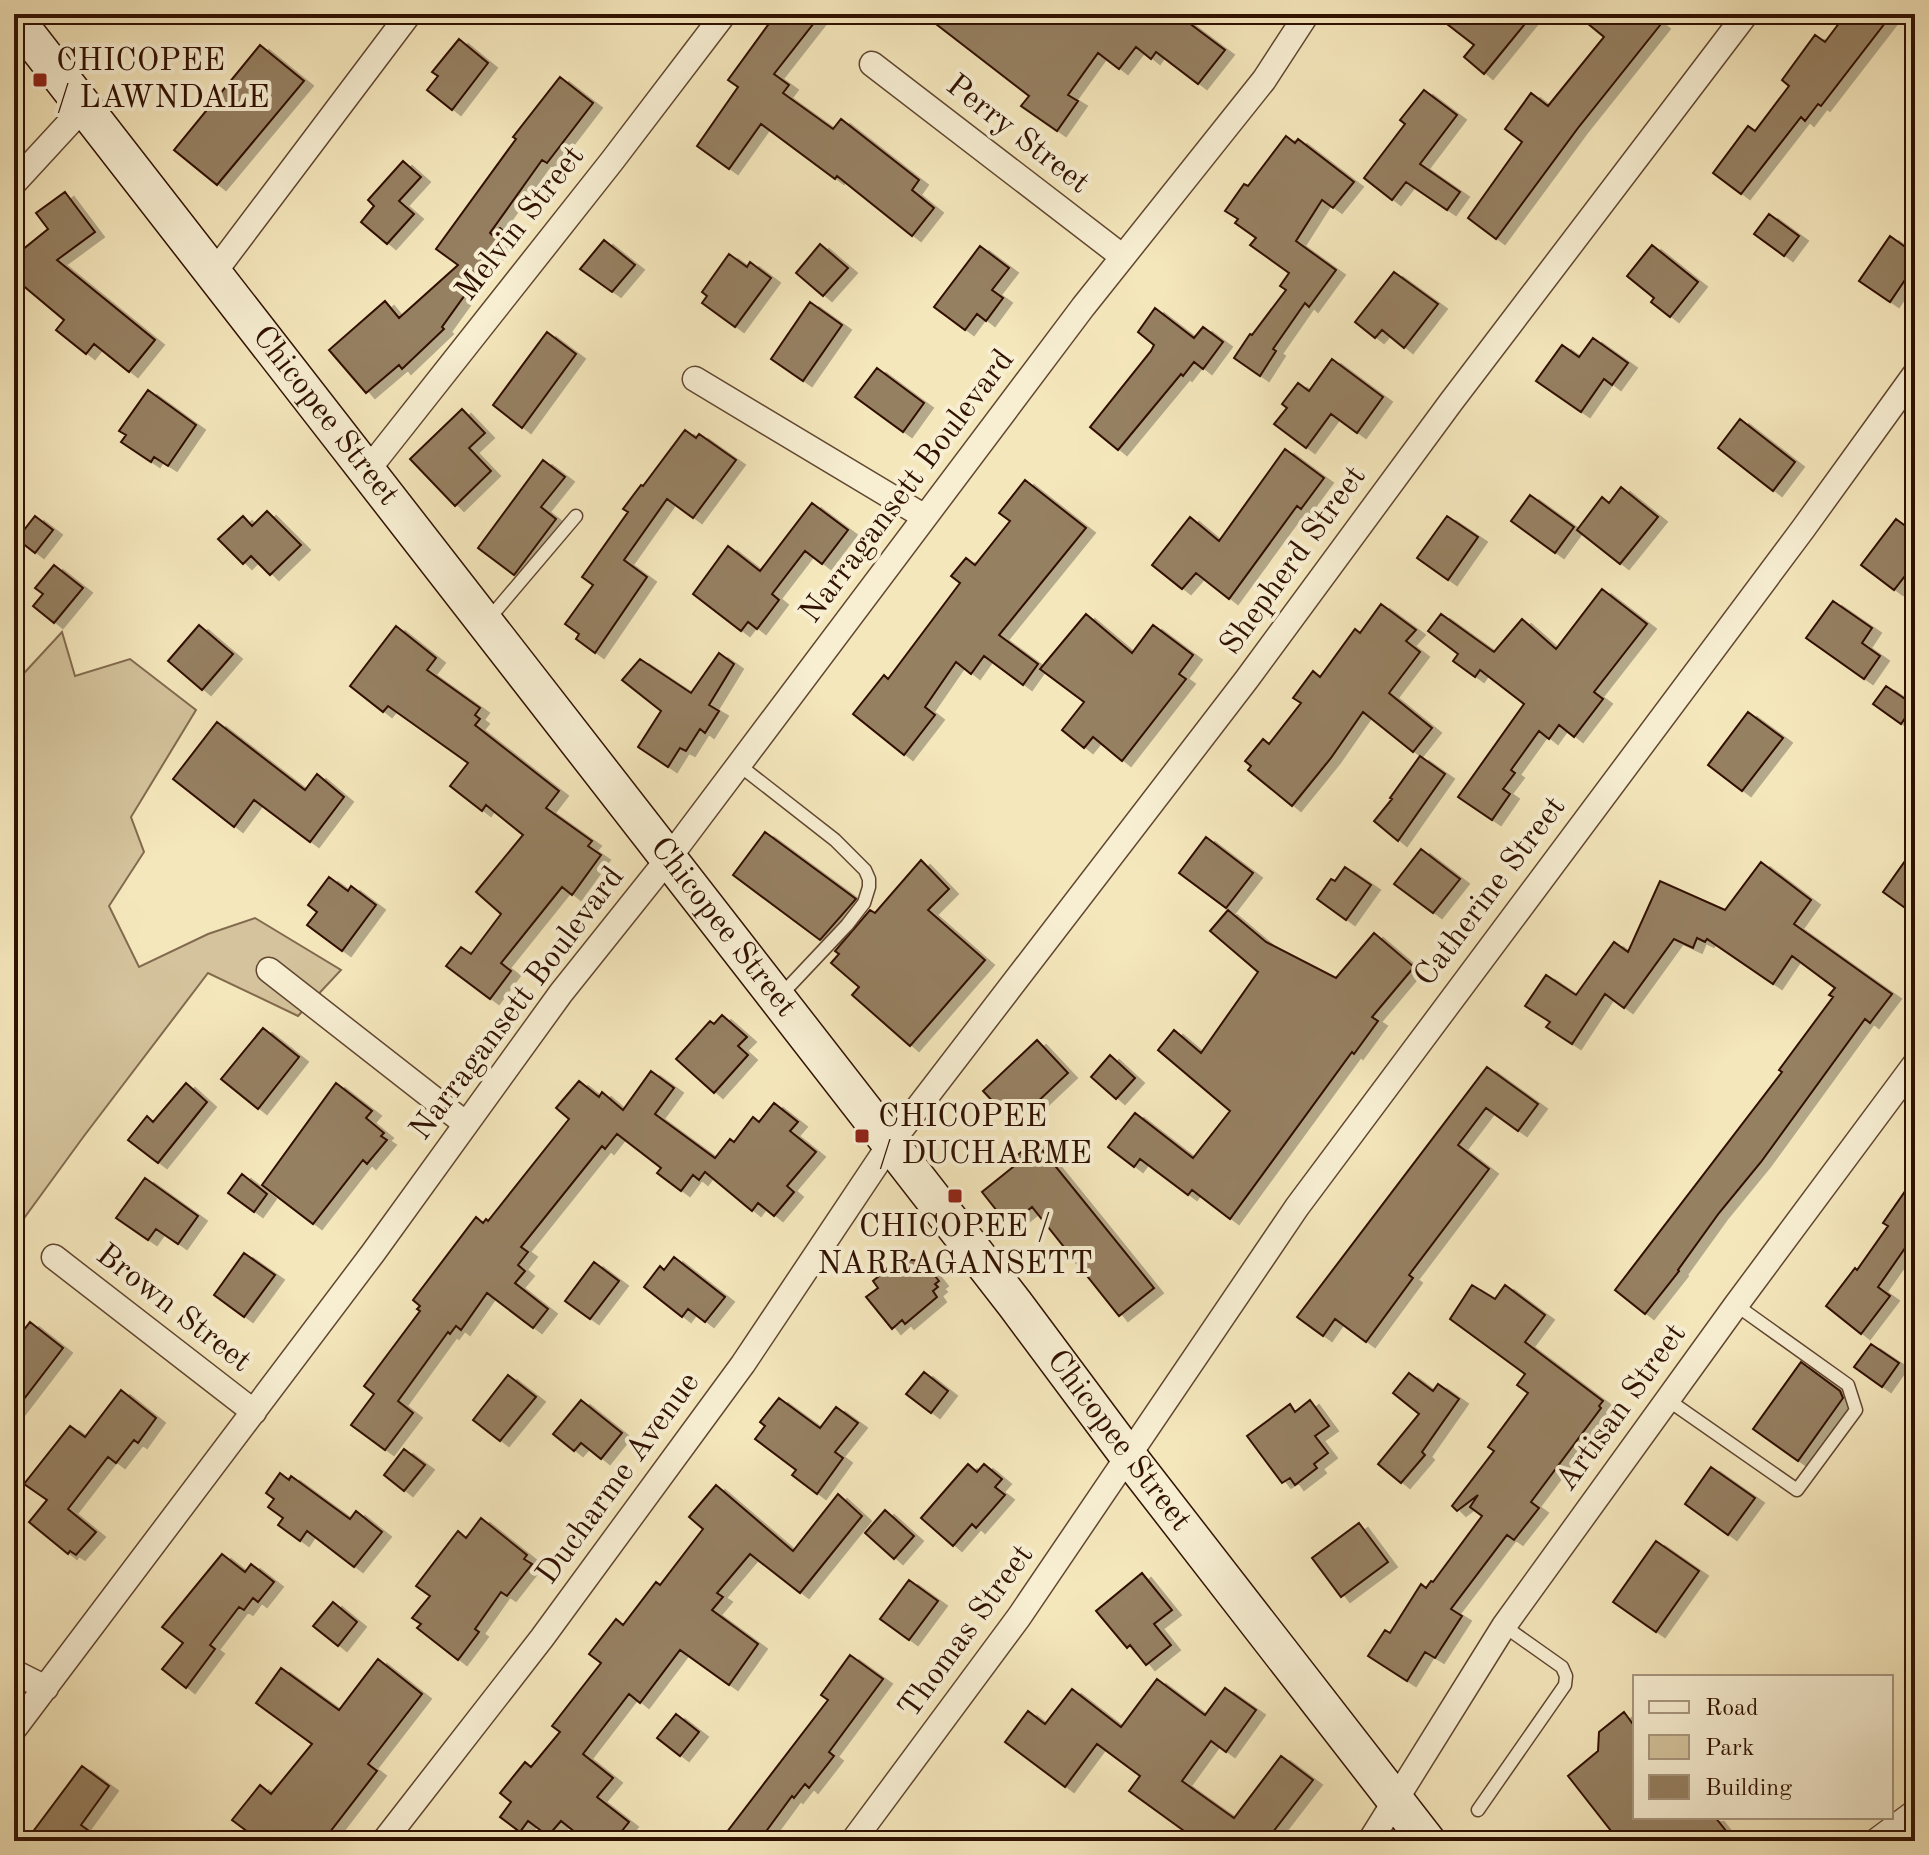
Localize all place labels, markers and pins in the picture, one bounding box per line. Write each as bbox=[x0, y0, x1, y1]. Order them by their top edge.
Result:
place label: CHICOPEE / LAWNDALE bbox=[56, 46, 270, 115]
marker: CHICOPEE / LAWNDALE bbox=[31, 71, 49, 89]
place label: CHICOPEE / DUCHARME bbox=[878, 1102, 1092, 1171]
marker: CHICOPEE / DUCHARME bbox=[853, 1127, 871, 1145]
marker: CHICOPEE / NARRAGANSETT bbox=[946, 1187, 964, 1205]
place label: CHICOPEE / NARRAGANSETT bbox=[817, 1212, 1093, 1281]

